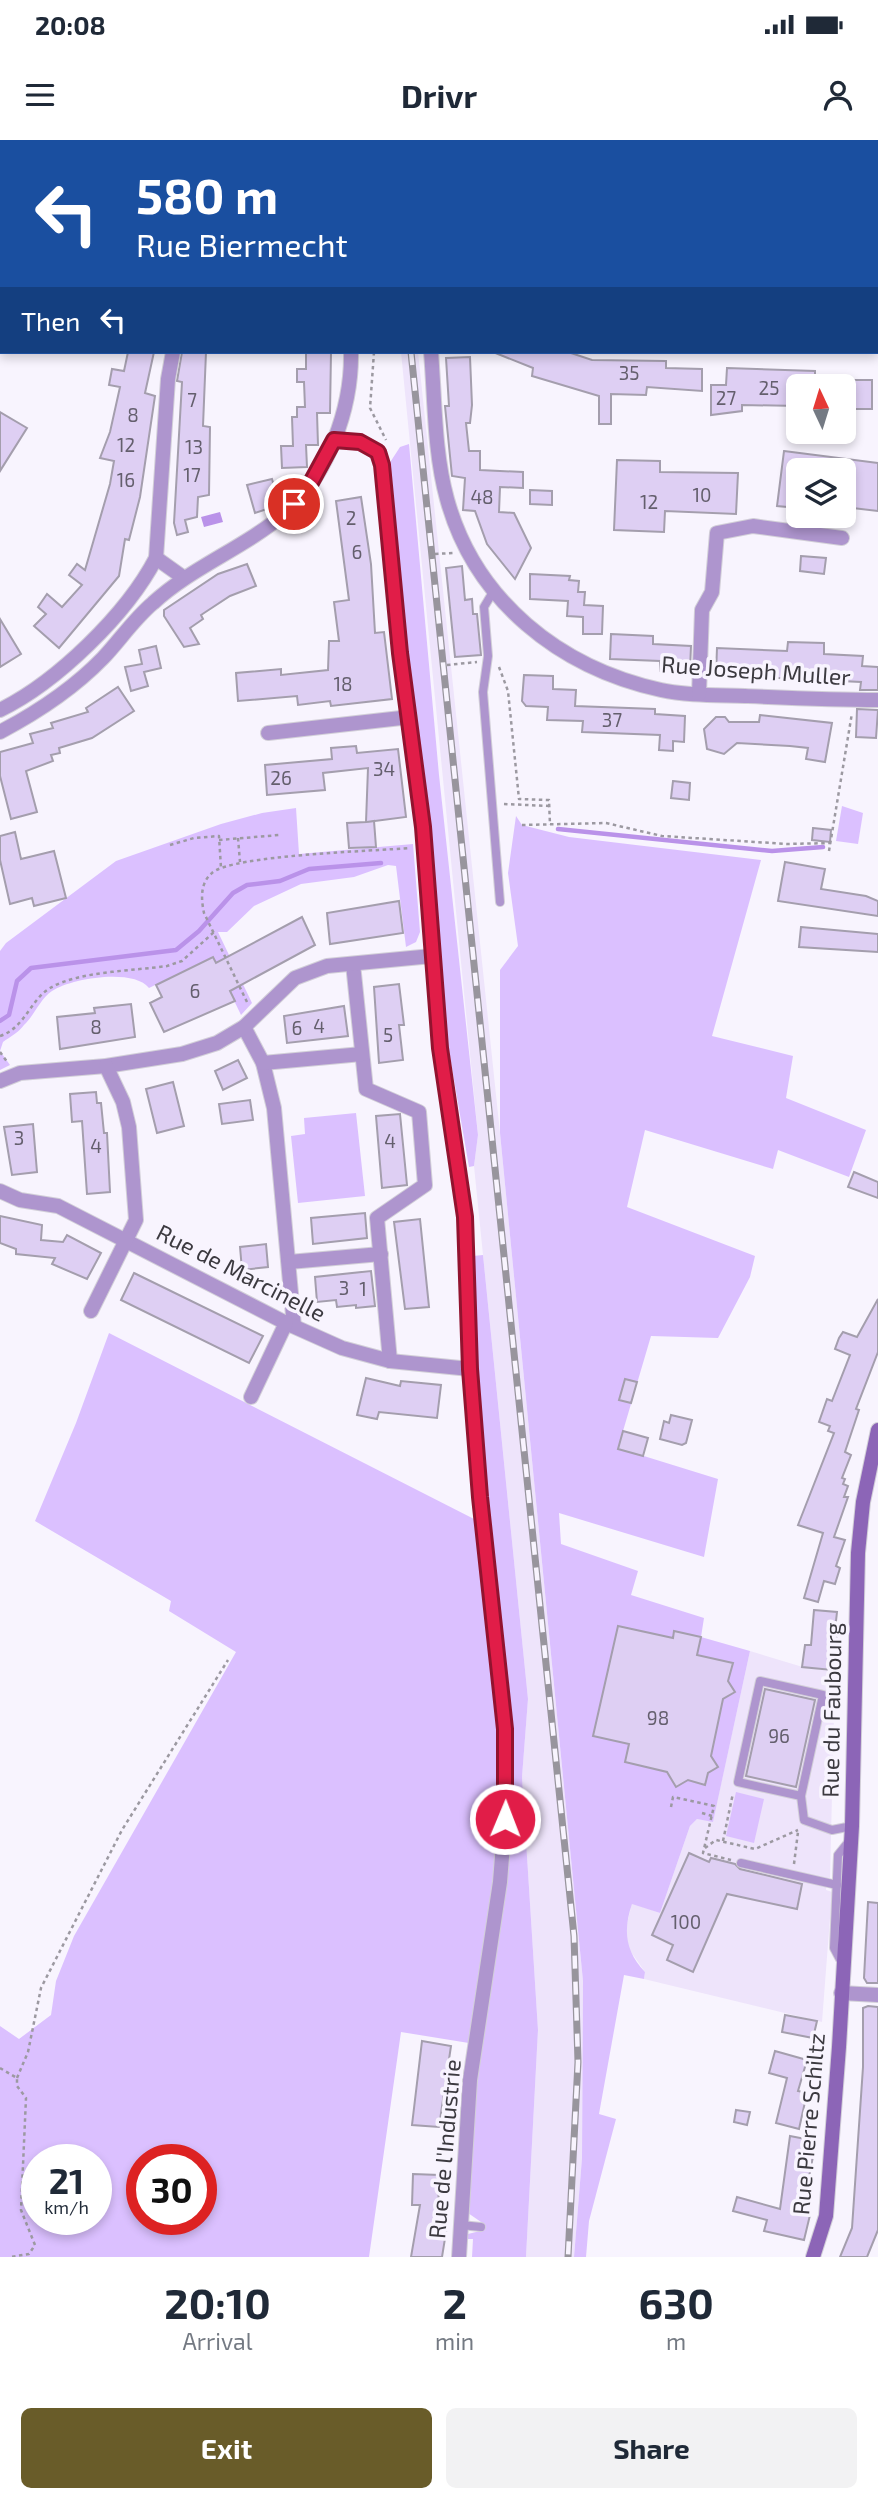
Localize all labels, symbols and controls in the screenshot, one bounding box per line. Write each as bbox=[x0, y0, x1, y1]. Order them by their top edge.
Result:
text: 20:08 bbox=[35, 9, 106, 40]
icon: menu bbox=[21, 76, 59, 114]
text: Drivr bbox=[401, 76, 477, 114]
icon: person bbox=[819, 76, 857, 114]
text: 580 m bbox=[136, 165, 278, 224]
icon: left bbox=[21, 168, 112, 259]
text: Rue Biermecht bbox=[136, 225, 348, 263]
icon: left bbox=[94, 301, 132, 339]
text: Then bbox=[21, 305, 80, 336]
house number: 35 bbox=[619, 361, 639, 384]
north arrow bbox=[786, 374, 856, 444]
map controls bbox=[786, 374, 856, 528]
house number: 25 bbox=[759, 376, 779, 399]
house number: 27 bbox=[716, 386, 736, 409]
house number: 7 bbox=[187, 388, 197, 411]
house number: 8 bbox=[127, 403, 139, 426]
house number: 12 bbox=[117, 433, 135, 456]
house number: 13 bbox=[185, 435, 203, 458]
button: layers bbox=[786, 458, 856, 528]
house number: 17 bbox=[183, 463, 201, 486]
house number: 16 bbox=[117, 468, 135, 491]
pin bbox=[264, 474, 324, 534]
house number: 10 bbox=[692, 483, 712, 506]
icon: arrive bbox=[275, 485, 313, 523]
house number: 48 bbox=[470, 485, 494, 508]
house number: 12 bbox=[640, 490, 658, 513]
house number: 2 bbox=[346, 506, 356, 529]
house number: 6 bbox=[352, 540, 362, 563]
street label: Rue Joseph Muller bbox=[661, 649, 852, 691]
house number: 18 bbox=[333, 672, 353, 695]
house number: 37 bbox=[602, 708, 622, 731]
house number: 34 bbox=[373, 757, 395, 780]
house number: 26 bbox=[270, 766, 292, 789]
house number: 6 bbox=[190, 979, 200, 1002]
house number: 4 bbox=[313, 1014, 325, 1037]
house number: 8 bbox=[90, 1015, 102, 1038]
house number: 6 bbox=[292, 1016, 302, 1039]
house number: 5 bbox=[383, 1023, 393, 1046]
house number: 3 bbox=[14, 1126, 24, 1149]
house number: 4 bbox=[384, 1129, 396, 1152]
house number: 4 bbox=[90, 1134, 102, 1157]
street label: Rue de Marcinelle bbox=[152, 1217, 331, 1327]
house number: 3 bbox=[339, 1276, 349, 1299]
house number: 1 bbox=[359, 1277, 367, 1300]
street label: Rue du Faubourg bbox=[815, 1622, 847, 1798]
house number: 98 bbox=[647, 1706, 669, 1729]
house number: 96 bbox=[768, 1724, 790, 1747]
position arrow bbox=[468, 1782, 542, 1856]
house number: 100 bbox=[671, 1910, 701, 1933]
street label: Rue Pierre Schiltz bbox=[786, 2032, 830, 2216]
street label: Rue de l'Industrie bbox=[422, 2058, 466, 2240]
speed limit sign: 30 bbox=[126, 2144, 217, 2235]
text: 21 bbox=[49, 2159, 84, 2201]
text: km/h bbox=[44, 2196, 89, 2218]
text: 20:10 bbox=[164, 2277, 271, 2327]
text: 2 bbox=[442, 2277, 467, 2327]
text: 630 bbox=[639, 2277, 714, 2327]
text: Arrival bbox=[183, 2327, 253, 2355]
text: min bbox=[435, 2327, 474, 2355]
text: m bbox=[666, 2327, 686, 2355]
button: Exit bbox=[21, 2408, 432, 2488]
button: Share bbox=[446, 2408, 857, 2488]

